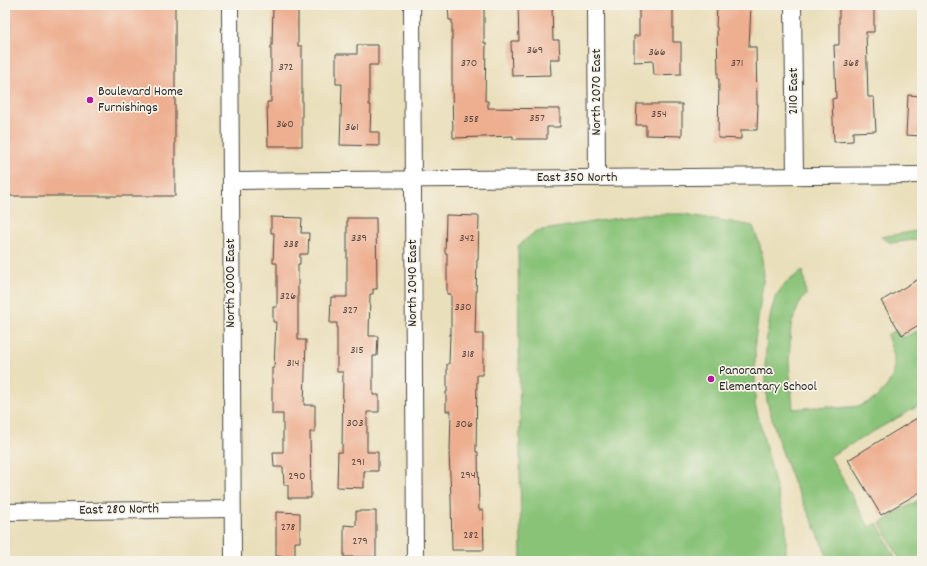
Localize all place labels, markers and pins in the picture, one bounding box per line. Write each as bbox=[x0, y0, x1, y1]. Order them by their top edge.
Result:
place label: Boulevard Home Furnishings bbox=[98, 82, 183, 118]
marker: Boulevard Home Furnishings bbox=[85, 95, 95, 105]
place label: Panorama Elementary School bbox=[719, 361, 818, 397]
marker: Panorama Elementary School bbox=[706, 374, 716, 384]

